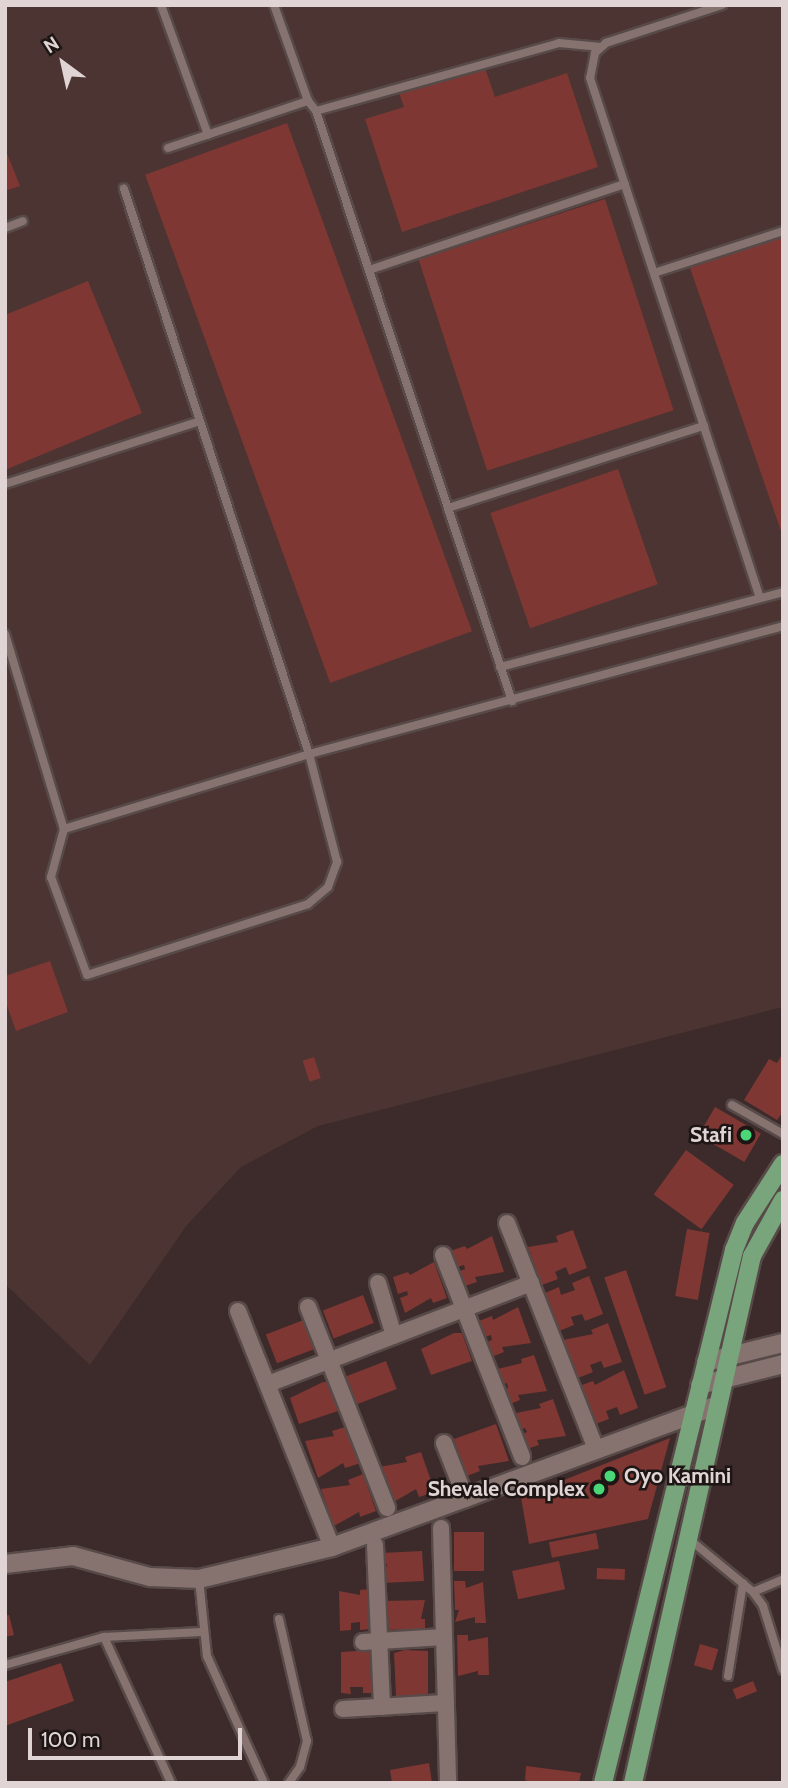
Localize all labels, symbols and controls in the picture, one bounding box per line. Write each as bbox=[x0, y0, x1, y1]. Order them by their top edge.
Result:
north arrow bbox=[28, 28, 98, 98]
text: N bbox=[39, 32, 63, 58]
place label: Stafi bbox=[690, 1122, 732, 1148]
marker: Stafi bbox=[738, 1127, 754, 1143]
place label: Oyo Kamini bbox=[624, 1463, 731, 1489]
marker: Oyo Kamini bbox=[602, 1468, 618, 1484]
place label: Shevale Complex bbox=[428, 1476, 585, 1502]
marker: Shevale Complex bbox=[591, 1481, 607, 1497]
scale bar bbox=[32, 1714, 245, 1758]
text: 100 m bbox=[41, 1727, 100, 1752]

